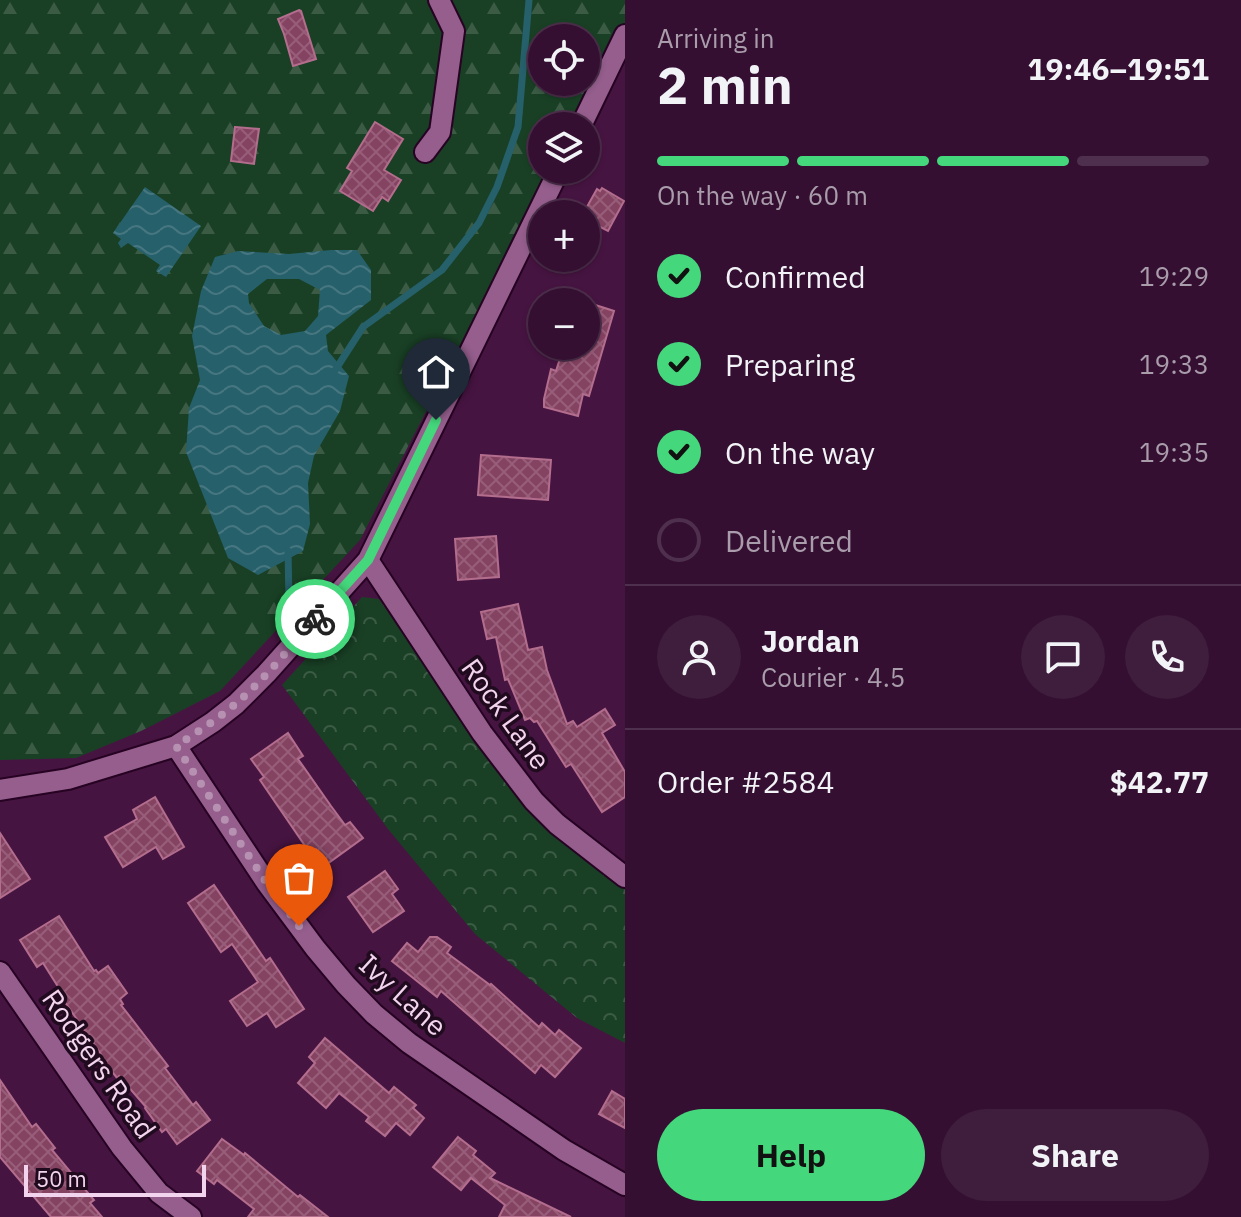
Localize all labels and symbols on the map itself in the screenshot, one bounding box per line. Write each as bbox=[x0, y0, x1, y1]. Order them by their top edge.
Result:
pin bbox=[402, 338, 470, 420]
courier bbox=[275, 579, 355, 659]
street label: Rock Lane bbox=[454, 651, 559, 777]
pin bbox=[265, 844, 333, 926]
street label: Ivy Lane bbox=[352, 945, 455, 1044]
street label: Rodgers Road bbox=[34, 982, 165, 1146]
scale bar bbox=[24, 1161, 206, 1197]

